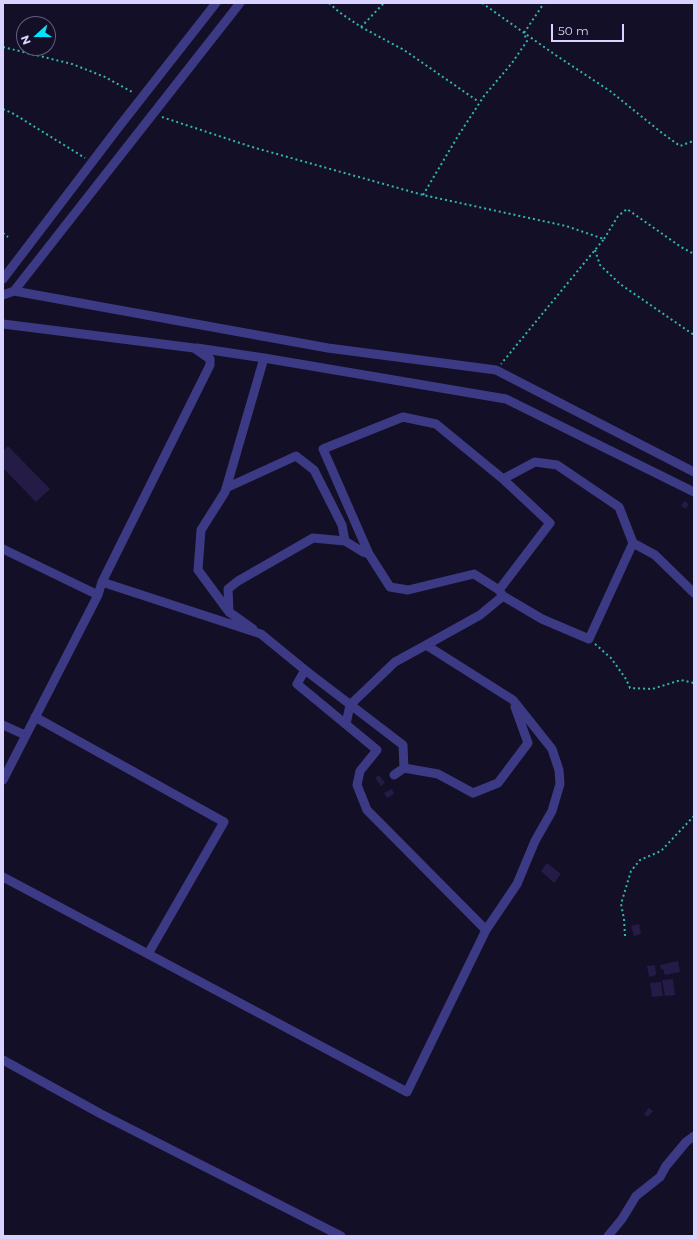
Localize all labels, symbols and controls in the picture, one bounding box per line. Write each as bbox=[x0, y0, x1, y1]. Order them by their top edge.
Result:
north arrow bbox=[16, 16, 56, 56]
scale bar bbox=[553, 16, 626, 42]
text: 50 m bbox=[558, 23, 589, 38]
text: N bbox=[18, 33, 34, 47]

